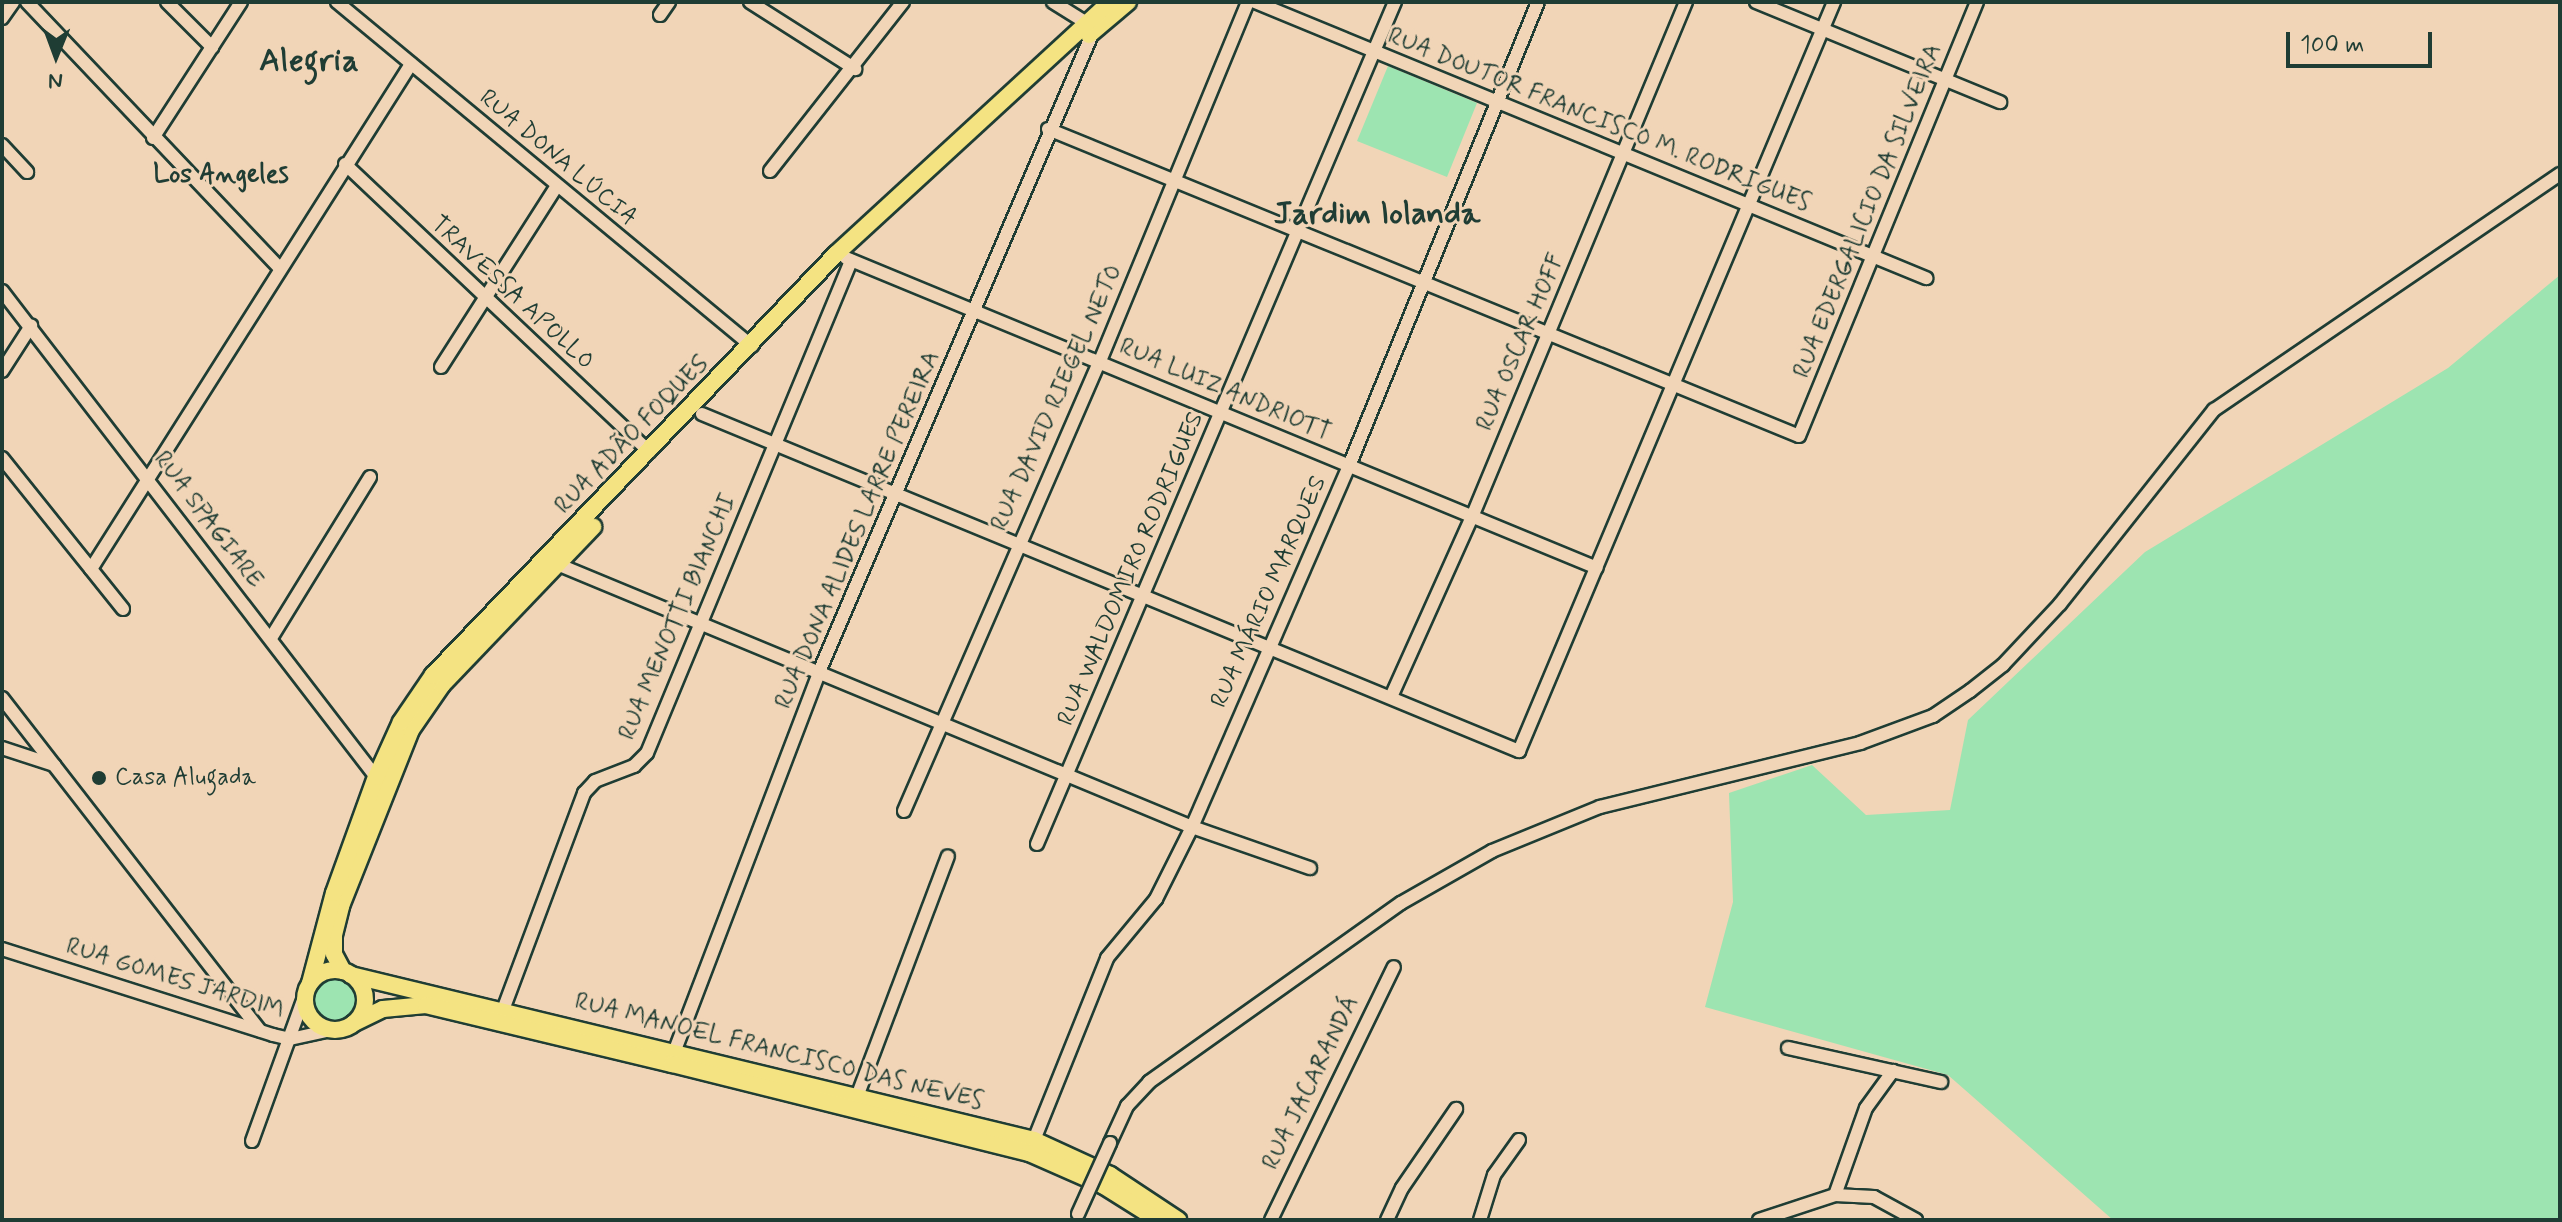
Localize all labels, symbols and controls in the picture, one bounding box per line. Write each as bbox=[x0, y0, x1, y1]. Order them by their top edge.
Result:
north arrow bbox=[16, 16, 96, 96]
scale bar bbox=[2290, 16, 2436, 66]
street label: RUA DOUTOR FRANCISCO M. RODRIGUES bbox=[1384, 22, 1814, 218]
text: 100 m bbox=[2300, 30, 2364, 61]
street label: RUA EDERGALICIO DA SILVEIRA bbox=[1785, 34, 1951, 388]
district label: Alegria bbox=[259, 42, 359, 80]
text: N bbox=[48, 66, 63, 94]
street label: RUA DONA LÚCIA bbox=[473, 83, 643, 233]
district label: Los Angeles bbox=[157, 160, 285, 192]
district label: Jardim Iolanda bbox=[1270, 195, 1484, 233]
street label: TRAVESSA APOLLO bbox=[424, 210, 600, 376]
street label: RUA OSCAR HOFF bbox=[1470, 248, 1572, 436]
street label: RUA DAVID RIEGEL NETO bbox=[985, 259, 1129, 537]
street label: RUA LUIZ ANDRIOTT bbox=[1110, 330, 1340, 450]
street label: RUA DONA ALIDES LARRE PEREIRA bbox=[767, 341, 949, 719]
street label: RUA ADÃO FOQUES bbox=[549, 349, 715, 521]
street label: RUA WALDOMIRO RODRIGUES bbox=[1053, 411, 1209, 727]
street label: RUA SPAGIARE bbox=[147, 445, 269, 595]
street label: RUA MÁRIO MARQUES bbox=[1206, 473, 1332, 711]
street label: RUA MENOTTI BIANCHI bbox=[614, 492, 742, 742]
place label: Casa Alugada bbox=[115, 764, 254, 792]
marker: Casa Alugada bbox=[90, 769, 108, 787]
street label: RUA GOMES JARDIM bbox=[57, 930, 293, 1028]
street label: RUA MANOEL FRANCISCO DAS NEVES bbox=[573, 987, 985, 1117]
street label: RUA JACARANDÁ bbox=[1257, 992, 1365, 1174]

